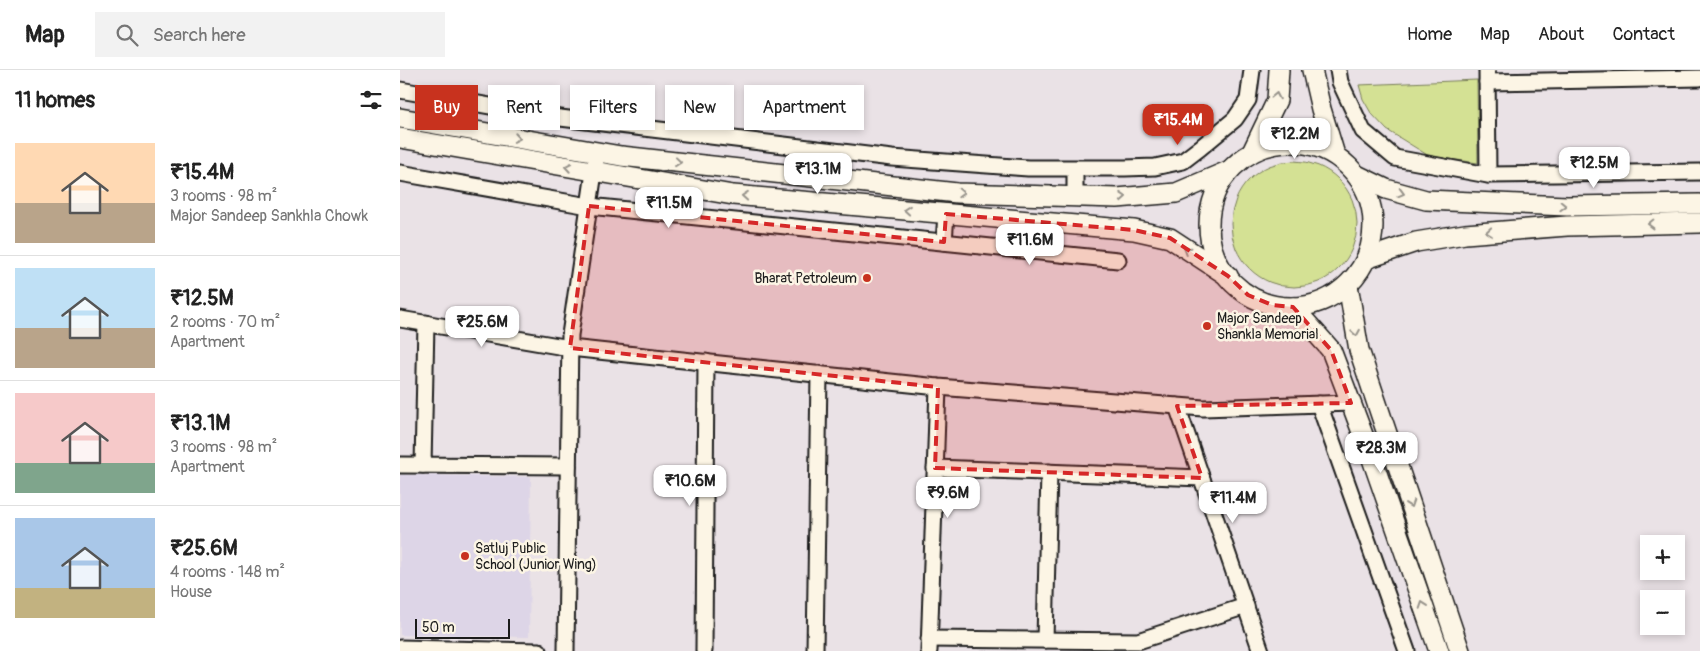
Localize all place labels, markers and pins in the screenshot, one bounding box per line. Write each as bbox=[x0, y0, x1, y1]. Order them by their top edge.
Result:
pin: ₹15.4M bbox=[1137, 104, 1219, 146]
pin: ₹12.2M bbox=[1254, 118, 1336, 160]
pin: ₹12.5M bbox=[1553, 146, 1635, 189]
pin: ₹13.1M bbox=[777, 152, 859, 195]
pin: ₹11.5M bbox=[628, 186, 710, 229]
pin: ₹11.6M bbox=[989, 224, 1071, 266]
place label: Bharat Petroleum bbox=[754, 270, 857, 287]
marker: Bharat Petroleum bbox=[861, 272, 873, 284]
pin: ₹25.6M bbox=[441, 306, 523, 348]
place label: Major Sandeep Shankla Memorial bbox=[1217, 310, 1319, 343]
marker: Major Sandeep Shankla Memorial bbox=[1201, 320, 1213, 332]
pin: ₹28.3M bbox=[1340, 432, 1422, 474]
pin: ₹10.6M bbox=[649, 464, 731, 507]
pin: ₹9.6M bbox=[913, 476, 983, 519]
pin: ₹11.4M bbox=[1192, 482, 1274, 524]
place label: Satluj Public School (Junior Wing) bbox=[475, 540, 597, 573]
marker: Satluj Public School (Junior Wing) bbox=[459, 550, 471, 562]

